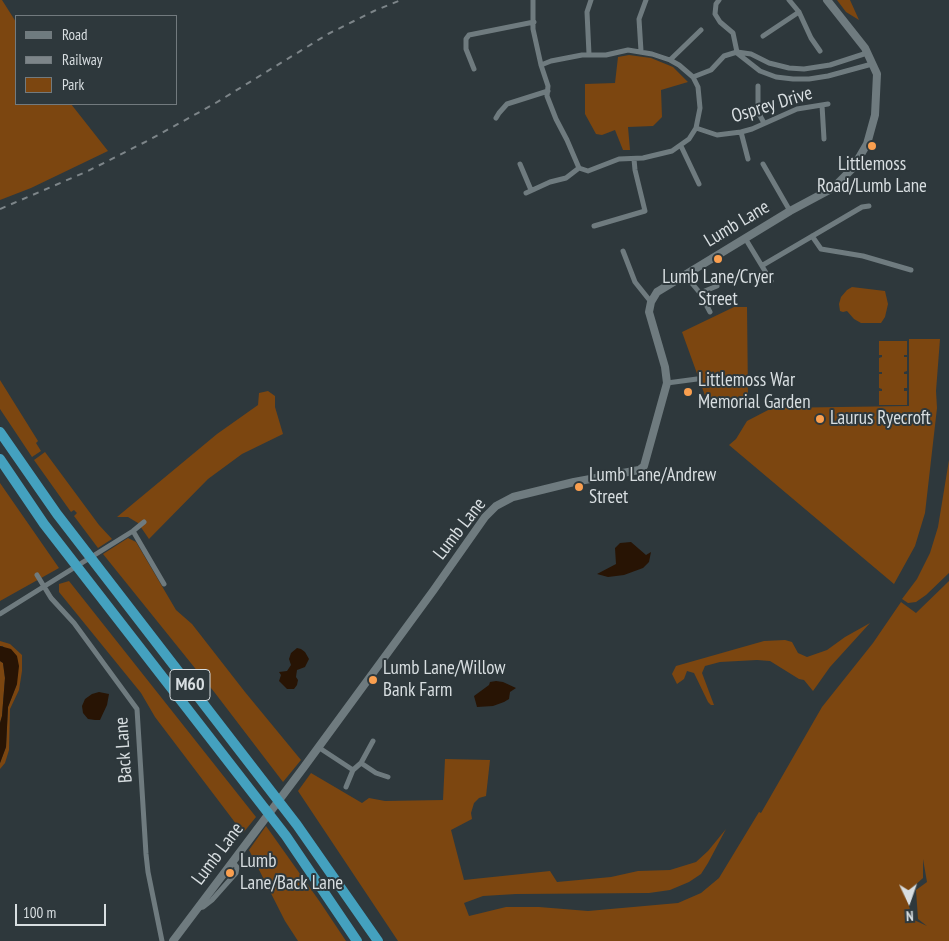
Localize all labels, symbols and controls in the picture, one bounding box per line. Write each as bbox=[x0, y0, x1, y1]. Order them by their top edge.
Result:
legend bbox=[15, 15, 178, 105]
text: Road bbox=[62, 25, 88, 44]
text: Railway bbox=[62, 50, 102, 69]
text: Park bbox=[62, 75, 84, 94]
street label: Osprey Drive bbox=[729, 82, 815, 128]
marker: Littlemoss Road/Lumb Lane bbox=[866, 140, 878, 152]
place label: Littlemoss Road/Lumb Lane bbox=[817, 154, 927, 198]
street label: Lumb Lane bbox=[700, 196, 774, 252]
marker: Lumb Lane/Cryer Street bbox=[712, 253, 724, 265]
place label: Lumb Lane/Cryer Street bbox=[662, 267, 774, 311]
place label: Littlemoss War Memorial Garden bbox=[698, 370, 810, 414]
marker: Littlemoss War Memorial Garden bbox=[682, 386, 694, 398]
place label: Laurus Ryecroft bbox=[830, 408, 931, 430]
marker: Laurus Ryecroft bbox=[814, 413, 826, 425]
place label: Lumb Lane/Andrew Street bbox=[589, 465, 716, 509]
marker: Lumb Lane/Andrew Street bbox=[573, 481, 585, 493]
street label: Lumb Lane bbox=[429, 494, 491, 564]
place label: Lumb Lane/Willow Bank Farm bbox=[383, 658, 506, 702]
road number: M60 bbox=[170, 670, 210, 700]
marker: Lumb Lane/Willow Bank Farm bbox=[367, 674, 379, 686]
street label: Back Lane bbox=[110, 716, 138, 784]
street label: Lumb Lane bbox=[187, 818, 249, 890]
place label: Lumb Lane/Back Lane bbox=[240, 851, 343, 895]
marker: Lumb Lane/Back Lane bbox=[224, 867, 236, 879]
north arrow bbox=[884, 876, 934, 926]
scale bar bbox=[18, 894, 109, 926]
text: 100 m bbox=[23, 903, 56, 922]
text: N bbox=[906, 907, 914, 925]

